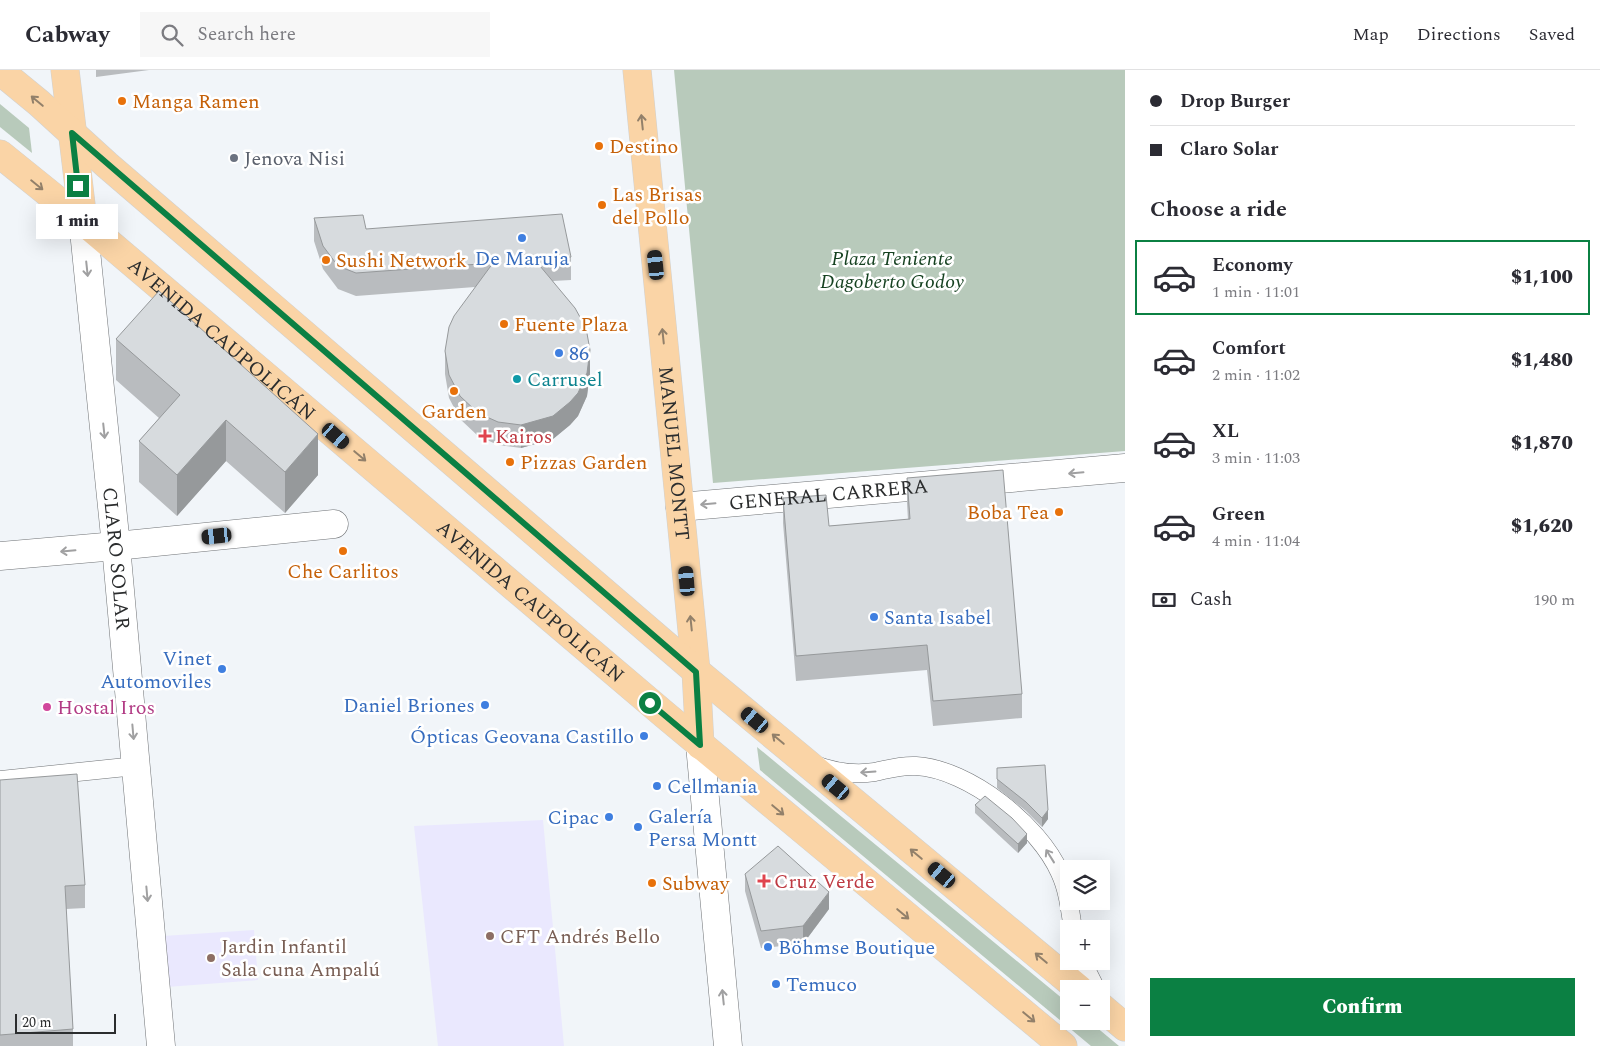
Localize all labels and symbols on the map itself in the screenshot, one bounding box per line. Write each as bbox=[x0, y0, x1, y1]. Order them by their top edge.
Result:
place label: Manga Ramen bbox=[132, 87, 260, 117]
one-way arrow bbox=[30, 95, 43, 107]
marker: Manga Ramen bbox=[116, 95, 128, 107]
one-way arrow bbox=[637, 115, 647, 131]
place label: Destino bbox=[609, 132, 678, 162]
marker: Destino bbox=[593, 140, 605, 152]
place label: Jenova Nisi bbox=[244, 144, 345, 174]
marker: Jenova Nisi bbox=[228, 152, 240, 164]
route end bbox=[67, 175, 89, 197]
one-way arrow bbox=[31, 179, 44, 190]
place label: Las Brisas del Pollo bbox=[612, 180, 702, 233]
marker: Las Brisas del Pollo bbox=[596, 199, 608, 211]
callout: 1 min bbox=[37, 204, 119, 238]
marker: De Maruja bbox=[516, 232, 528, 244]
place label: De Maruja bbox=[475, 244, 569, 274]
park label: Plaza Teniente Dagoberto Godoy bbox=[820, 244, 964, 297]
place label: Sushi Network bbox=[336, 246, 467, 276]
car bbox=[646, 249, 665, 281]
street label: AVENIDA CAUPOLICÁN bbox=[121, 251, 322, 428]
marker: Sushi Network bbox=[320, 254, 332, 266]
one-way arrow bbox=[83, 261, 92, 277]
place label: Fuente Plaza bbox=[514, 310, 628, 340]
marker: Fuente Plaza bbox=[498, 318, 510, 330]
one-way arrow bbox=[658, 329, 668, 345]
place label: 86 bbox=[569, 339, 589, 369]
marker: 86 bbox=[553, 347, 565, 359]
place label: Carrusel bbox=[527, 365, 603, 395]
street label: MANUEL MONTT bbox=[650, 365, 697, 542]
marker: Carrusel bbox=[511, 373, 523, 385]
marker: Garden bbox=[448, 385, 460, 397]
place label: Garden bbox=[421, 397, 487, 427]
car bbox=[319, 420, 352, 452]
place label: Kairos bbox=[495, 422, 552, 452]
one-way arrow bbox=[99, 423, 109, 439]
marker: Kairos bbox=[479, 430, 491, 442]
place label: Pizzas Garden bbox=[520, 448, 647, 478]
one-way arrow bbox=[353, 451, 366, 462]
marker: Pizzas Garden bbox=[504, 456, 516, 468]
one-way arrow bbox=[1069, 468, 1085, 477]
street label: GENERAL CARRERA bbox=[728, 471, 929, 519]
street label: CLARO SOLAR bbox=[94, 486, 138, 632]
place label: Boba Tea bbox=[967, 498, 1049, 528]
one-way arrow bbox=[701, 500, 717, 509]
marker: Boba Tea bbox=[1053, 506, 1065, 518]
street label: AVENIDA CAUPOLICÁN bbox=[429, 513, 631, 690]
car bbox=[201, 527, 232, 545]
marker: Che Carlitos bbox=[337, 545, 349, 557]
one-way arrow bbox=[60, 546, 76, 555]
place label: Che Carlitos bbox=[287, 557, 399, 587]
car bbox=[678, 565, 695, 597]
place label: Santa Isabel bbox=[884, 603, 991, 633]
marker: Santa Isabel bbox=[868, 611, 880, 623]
one-way arrow bbox=[687, 615, 696, 631]
place label: Vinet Automoviles bbox=[100, 644, 212, 697]
marker: Vinet Automoviles bbox=[216, 663, 228, 675]
place label: Daniel Briones bbox=[343, 691, 475, 721]
route start bbox=[639, 692, 661, 714]
place label: Hostal Iros bbox=[57, 693, 155, 723]
marker: Daniel Briones bbox=[479, 699, 491, 711]
marker: Hostal Iros bbox=[41, 701, 53, 713]
car bbox=[738, 705, 771, 735]
place label: Ópticas Geovana Castillo bbox=[410, 722, 634, 752]
one-way arrow bbox=[128, 724, 137, 740]
marker: Ópticas Geovana Castillo bbox=[638, 730, 650, 742]
one-way arrow bbox=[771, 733, 784, 745]
one-way arrow bbox=[860, 767, 876, 777]
place label: Cellmania bbox=[667, 772, 758, 802]
car bbox=[819, 772, 852, 802]
marker: Cellmania bbox=[651, 780, 663, 792]
place label: Galería Persa Montt bbox=[648, 802, 757, 855]
place label: Cipac bbox=[547, 803, 599, 833]
one-way arrow bbox=[772, 804, 785, 816]
marker: Cipac bbox=[603, 811, 615, 823]
marker: Galería Persa Montt bbox=[632, 821, 644, 833]
one-way arrow bbox=[910, 848, 923, 859]
one-way arrow bbox=[1045, 849, 1055, 863]
car bbox=[925, 860, 958, 890]
place label: Cruz Verde bbox=[774, 867, 875, 897]
place label: Subway bbox=[662, 869, 731, 899]
marker: Cruz Verde bbox=[758, 875, 770, 887]
marker: Subway bbox=[646, 877, 658, 889]
one-way arrow bbox=[143, 886, 152, 902]
one-way arrow bbox=[897, 908, 910, 919]
place label: CFT Andrés Bello bbox=[500, 922, 660, 952]
marker: CFT Andrés Bello bbox=[484, 930, 496, 942]
place label: Jardin Infantil Sala cuna Ampalú bbox=[221, 932, 380, 985]
place label: Böhmse Boutique bbox=[778, 933, 935, 963]
marker: Böhmse Boutique bbox=[762, 941, 774, 953]
marker: Jardin Infantil Sala cuna Ampalú bbox=[205, 952, 217, 964]
one-way arrow bbox=[1035, 952, 1048, 963]
place label: Temuco bbox=[786, 970, 857, 1000]
marker: Temuco bbox=[770, 978, 782, 990]
one-way arrow bbox=[718, 990, 728, 1006]
scale bar bbox=[15, 1011, 116, 1034]
one-way arrow bbox=[1022, 1012, 1035, 1023]

